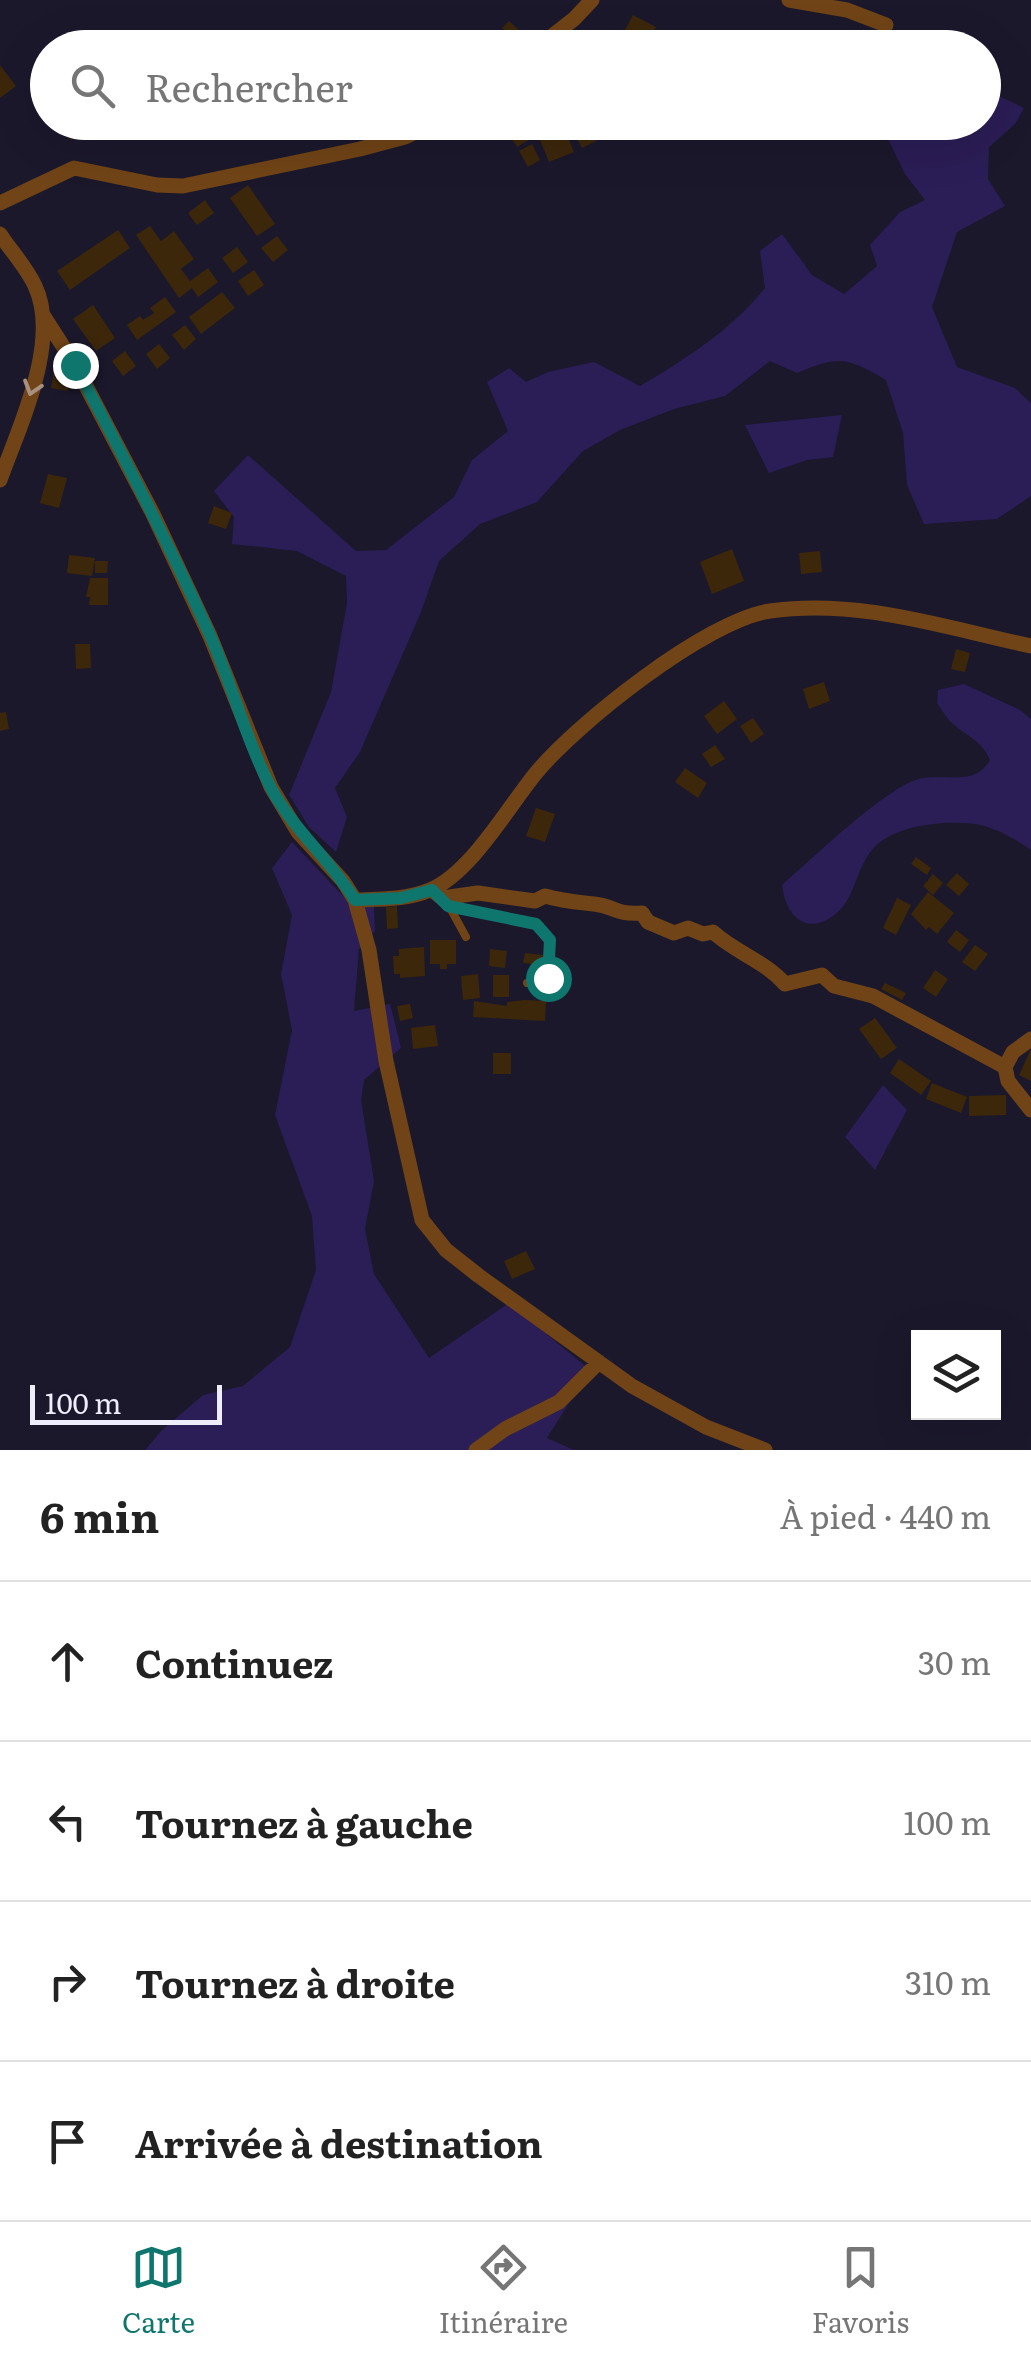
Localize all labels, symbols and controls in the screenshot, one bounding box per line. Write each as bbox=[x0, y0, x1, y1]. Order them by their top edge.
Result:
search box bbox=[30, 30, 1001, 140]
text: Rechercher bbox=[145, 57, 353, 114]
icon: search bbox=[65, 58, 120, 113]
route end bbox=[53, 343, 99, 389]
one-way arrow bbox=[23, 379, 43, 396]
route start bbox=[526, 956, 572, 1002]
map controls bbox=[911, 1330, 1001, 1420]
button: layers bbox=[911, 1330, 1001, 1420]
scale bar bbox=[30, 1380, 222, 1424]
text: 100 m bbox=[45, 1381, 122, 1423]
text: 6 min bbox=[40, 1484, 159, 1546]
text: À pied · 440 m bbox=[780, 1491, 991, 1539]
text: Continuez bbox=[135, 1633, 333, 1690]
icon: ahead bbox=[40, 1634, 95, 1689]
text: 30 m bbox=[918, 1637, 991, 1685]
text: Tournez à gauche bbox=[135, 1793, 473, 1850]
icon: left bbox=[40, 1794, 95, 1849]
text: 100 m bbox=[904, 1797, 991, 1845]
text: Tournez à droite bbox=[135, 1953, 455, 2010]
icon: right bbox=[40, 1954, 95, 2009]
text: 310 m bbox=[905, 1957, 991, 2005]
text: Arrivée à destination bbox=[135, 2113, 543, 2170]
icon: arrive bbox=[40, 2114, 95, 2169]
tab: Carte bbox=[122, 2240, 195, 2342]
tab: Itinéraire bbox=[439, 2240, 568, 2342]
tab: Favoris bbox=[812, 2240, 909, 2342]

